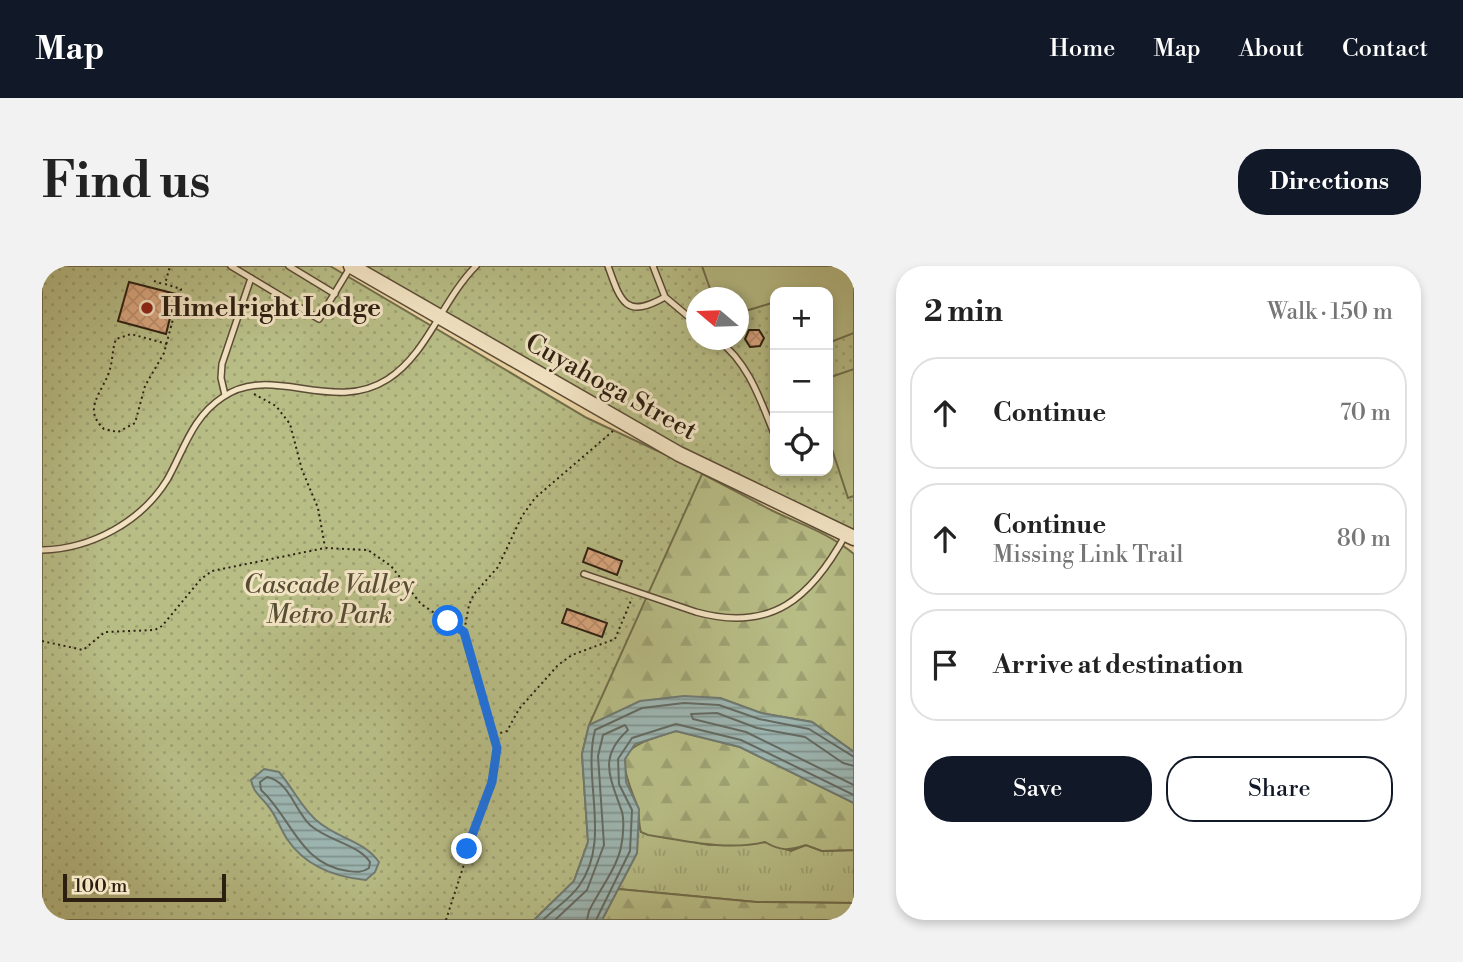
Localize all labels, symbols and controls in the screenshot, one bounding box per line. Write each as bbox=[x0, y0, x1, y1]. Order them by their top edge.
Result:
text: Map bbox=[35, 29, 104, 70]
text: Home bbox=[1050, 34, 1115, 64]
text: Map bbox=[1153, 34, 1201, 64]
text: About bbox=[1239, 34, 1304, 64]
text: Contact bbox=[1342, 34, 1428, 64]
button: Directions bbox=[1238, 149, 1421, 215]
text: Find us bbox=[42, 152, 211, 213]
north arrow bbox=[686, 287, 749, 350]
map controls bbox=[770, 287, 833, 476]
button: + bbox=[770, 287, 833, 350]
place label: Himelright Lodge bbox=[161, 292, 381, 324]
text: 2 min bbox=[924, 293, 1003, 331]
text: Walk · 150 m bbox=[1267, 298, 1393, 326]
marker: Himelright Lodge bbox=[139, 300, 155, 316]
street label: Cuyahoga Street bbox=[520, 327, 702, 447]
button: − bbox=[770, 350, 833, 413]
icon: ahead bbox=[926, 394, 964, 432]
text: Continue bbox=[993, 397, 1106, 429]
text: 70 m bbox=[1340, 399, 1391, 427]
button: locate bbox=[770, 413, 833, 476]
text: Continue bbox=[993, 509, 1106, 541]
icon: ahead bbox=[926, 520, 964, 558]
text: 80 m bbox=[1337, 525, 1391, 553]
text: Missing Link Trail bbox=[993, 541, 1183, 569]
park label: Cascade Valley Metro Park bbox=[244, 569, 415, 631]
route start bbox=[432, 605, 463, 636]
icon: arrive bbox=[926, 646, 964, 684]
text: Arrive at destination bbox=[993, 649, 1243, 681]
button: Save bbox=[924, 756, 1152, 822]
button: Share bbox=[1166, 756, 1393, 822]
route end bbox=[451, 833, 482, 864]
scale bar bbox=[63, 871, 226, 903]
text: 100 m bbox=[74, 874, 127, 898]

